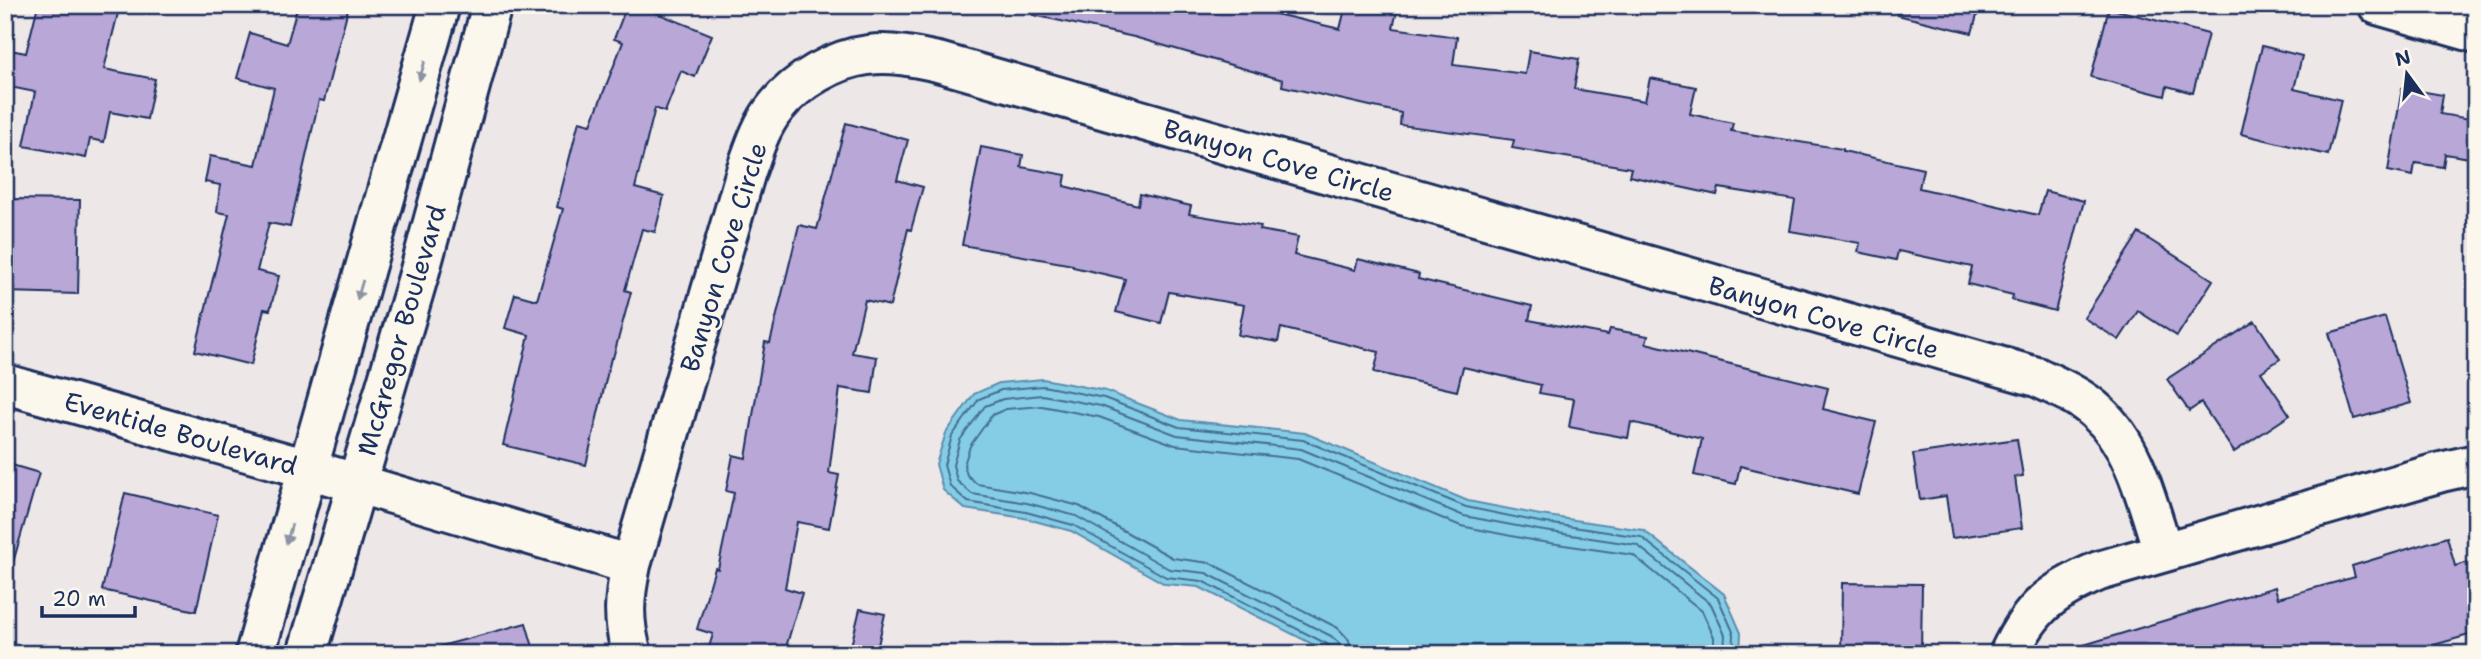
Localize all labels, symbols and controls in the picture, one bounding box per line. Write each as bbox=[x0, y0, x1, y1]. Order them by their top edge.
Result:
north arrow bbox=[2372, 38, 2442, 108]
text: N bbox=[2392, 44, 2413, 72]
one-way arrow bbox=[416, 60, 427, 82]
street label: Banyon Cove Circle bbox=[1160, 110, 1398, 210]
street label: Banyon Cove Circle bbox=[671, 138, 775, 376]
street label: McGregor Boulevard bbox=[348, 200, 454, 460]
street label: Banyon Cove Circle bbox=[1705, 267, 1943, 367]
one-way arrow bbox=[355, 280, 365, 301]
street label: Eventide Boulevard bbox=[60, 383, 302, 483]
one-way arrow bbox=[284, 524, 294, 545]
scale bar bbox=[42, 575, 135, 619]
text: 20 m bbox=[52, 585, 106, 613]

